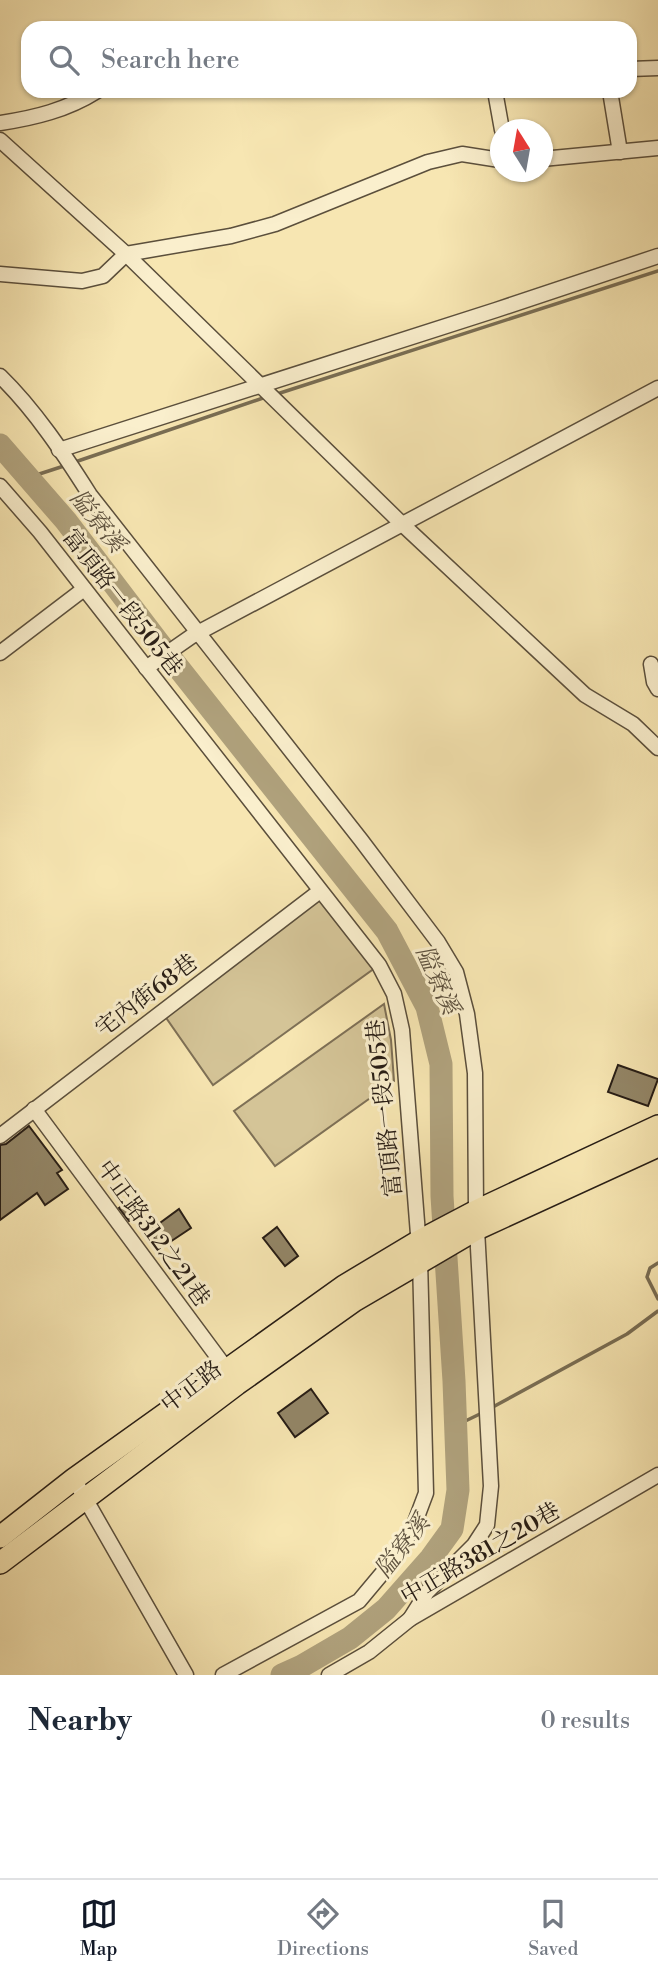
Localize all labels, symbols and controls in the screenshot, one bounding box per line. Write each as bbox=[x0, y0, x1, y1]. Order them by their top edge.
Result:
search box bbox=[21, 21, 637, 98]
icon: search bbox=[45, 41, 83, 79]
text: Search here bbox=[101, 44, 240, 76]
north arrow bbox=[490, 119, 553, 182]
water label: 隘寮溪 bbox=[63, 484, 133, 561]
street label: 富頂路一段505巷 bbox=[56, 524, 188, 682]
water label: 隘寮溪 bbox=[409, 941, 467, 1022]
street label: 宅內街68巷 bbox=[90, 948, 203, 1043]
street label: 富頂路一段505巷 bbox=[362, 1018, 408, 1198]
street label: 中正路312之21巷 bbox=[91, 1155, 216, 1312]
street label: 中正路 bbox=[156, 1355, 228, 1419]
street label: 中正路381之20巷 bbox=[396, 1497, 565, 1611]
water label: 隘寮溪 bbox=[369, 1507, 439, 1584]
text: Nearby bbox=[28, 1702, 132, 1740]
text: 0 results bbox=[540, 1707, 630, 1735]
tab: Map bbox=[80, 1895, 118, 1961]
tab: Directions bbox=[277, 1895, 369, 1961]
tab: Saved bbox=[528, 1895, 578, 1961]

